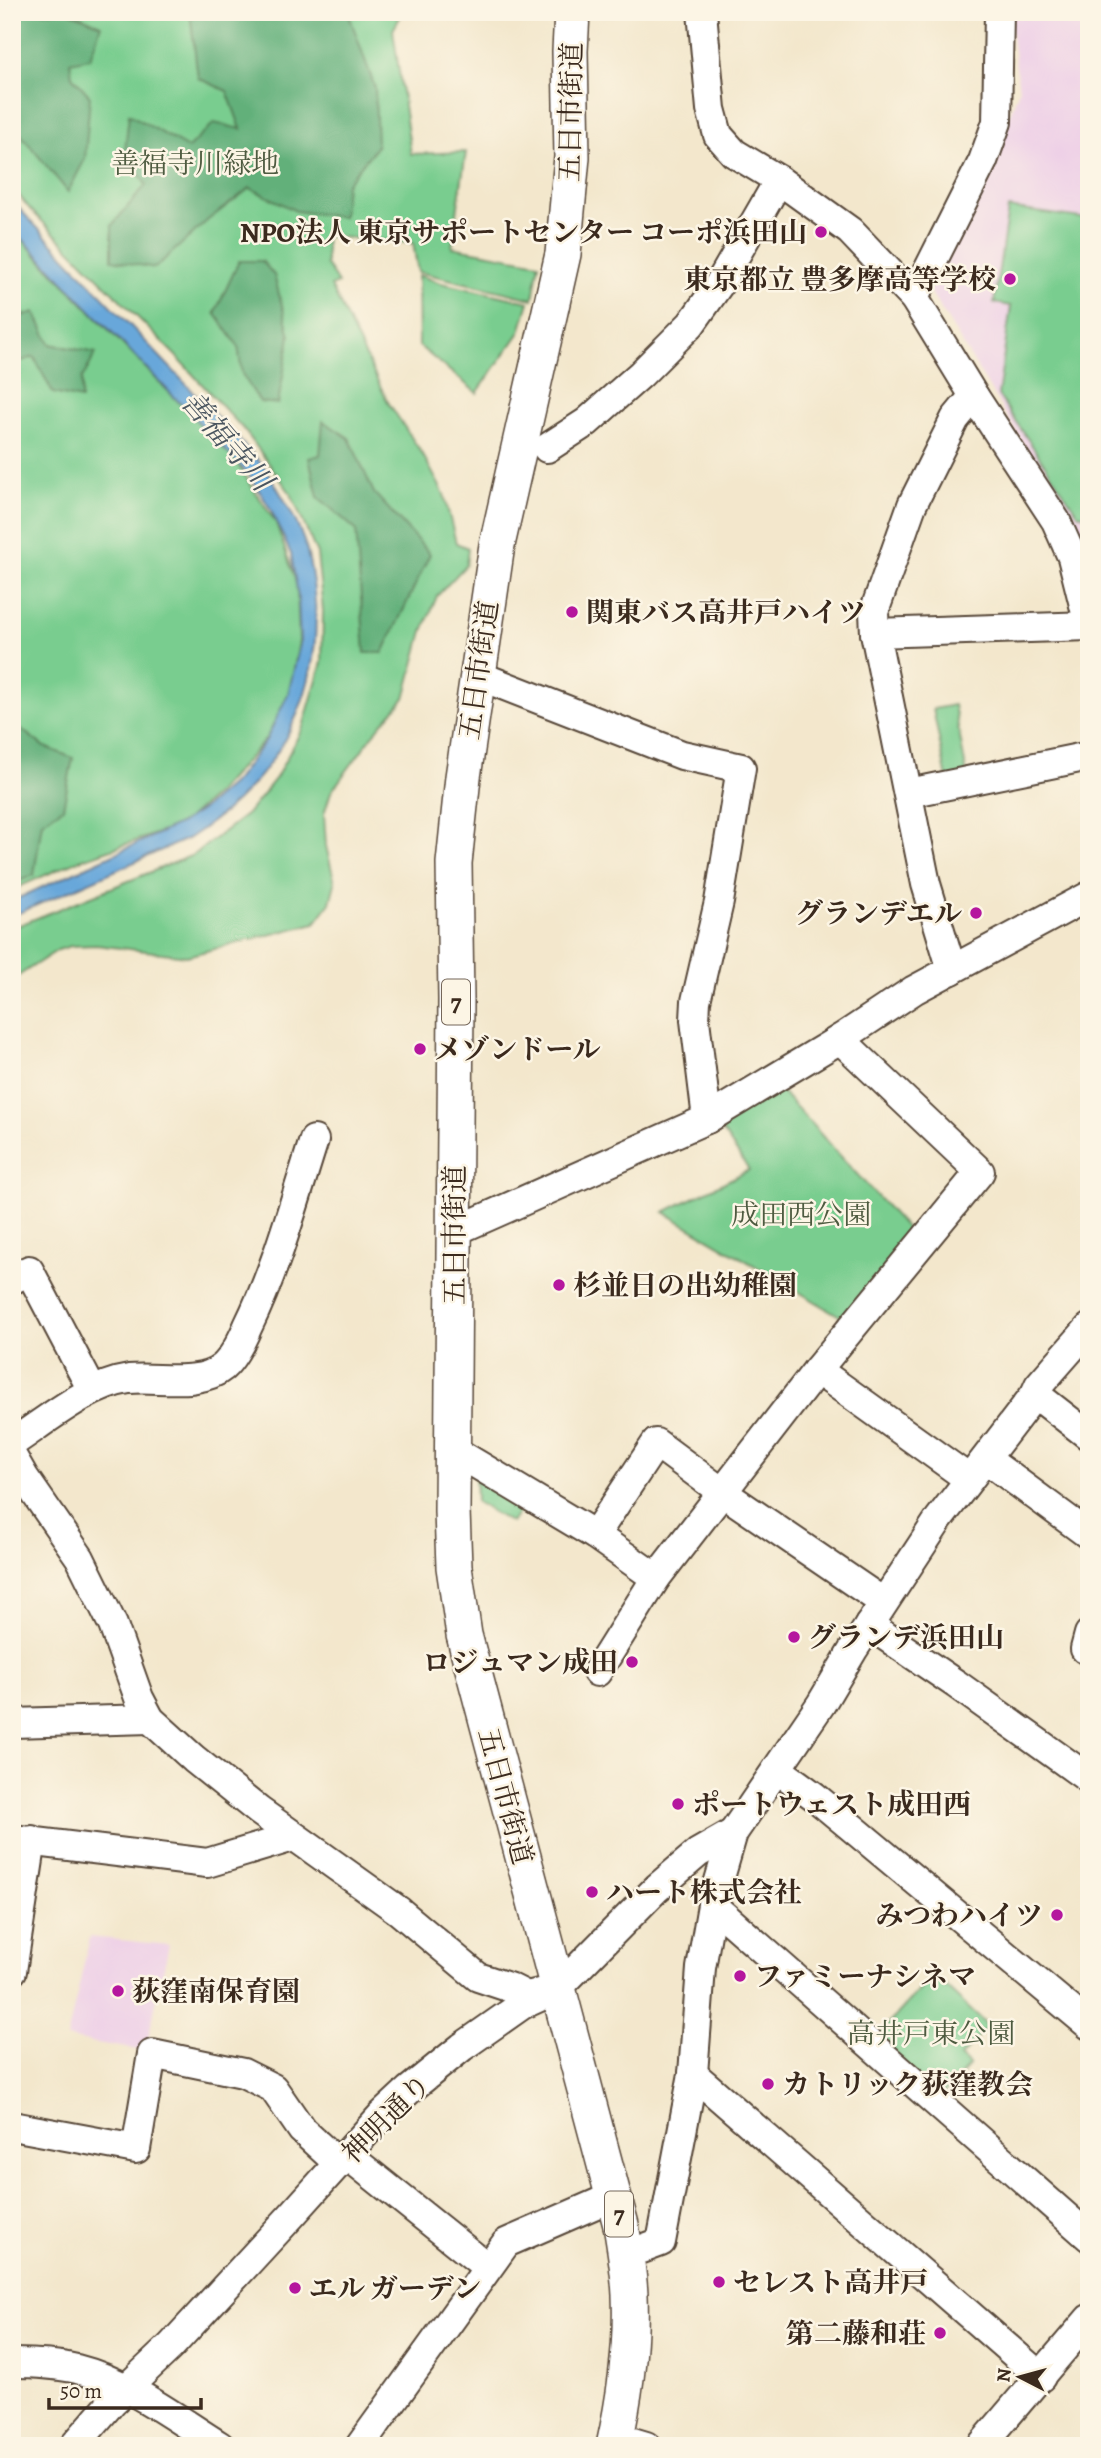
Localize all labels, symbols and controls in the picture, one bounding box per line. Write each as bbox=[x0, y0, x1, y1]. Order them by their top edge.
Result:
street label: 五日市街道 bbox=[551, 42, 591, 182]
park label: 善福寺川緑地 bbox=[111, 145, 279, 183]
place label: NPO法人 東京サポートセンター コーポ浜田山 bbox=[240, 214, 807, 252]
marker: NPO法人 東京サポートセンター コーポ浜田山 bbox=[813, 224, 829, 240]
place label: 東京都立 豊多摩高等学校 bbox=[683, 261, 996, 299]
marker: 東京都立 豊多摩高等学校 bbox=[1002, 271, 1018, 287]
water label: 善福寺川 bbox=[173, 383, 283, 502]
place label: 関東バス高井戸ハイツ bbox=[586, 594, 866, 632]
street label: 五日市街道 bbox=[450, 598, 508, 742]
marker: 関東バス高井戸ハイツ bbox=[564, 604, 580, 620]
place label: グランデエル bbox=[795, 895, 962, 933]
marker: グランデエル bbox=[968, 905, 984, 921]
road number: 7 bbox=[442, 979, 470, 1024]
place label: メゾンドール bbox=[434, 1031, 601, 1069]
marker: メゾンドール bbox=[412, 1041, 428, 1057]
street label: 五日市街道 bbox=[436, 1165, 474, 1305]
park label: 成田西公園 bbox=[731, 1196, 871, 1234]
place label: 杉並日の出幼稚園 bbox=[573, 1267, 797, 1305]
marker: 杉並日の出幼稚園 bbox=[551, 1277, 567, 1293]
place label: グランデ浜田山 bbox=[808, 1619, 1004, 1657]
marker: グランデ浜田山 bbox=[786, 1629, 802, 1645]
place label: ロジュマン成田 bbox=[423, 1644, 618, 1682]
marker: ロジュマン成田 bbox=[624, 1654, 640, 1670]
street label: 五日市街道 bbox=[469, 1724, 542, 1869]
place label: ポートウェスト成田西 bbox=[692, 1786, 971, 1824]
marker: ポートウェスト成田西 bbox=[670, 1796, 686, 1812]
place label: ハート株式会社 bbox=[606, 1874, 802, 1912]
marker: ハート株式会社 bbox=[584, 1884, 600, 1900]
place label: みつわハイツ bbox=[876, 1897, 1043, 1935]
marker: みつわハイツ bbox=[1049, 1907, 1065, 1923]
place label: ファミーナシネマ bbox=[754, 1958, 976, 1996]
marker: ファミーナシネマ bbox=[732, 1968, 748, 1984]
place label: 荻窪南保育園 bbox=[132, 1973, 300, 2011]
marker: 荻窪南保育園 bbox=[110, 1983, 126, 1999]
park label: 高井戸東公園 bbox=[847, 2015, 1015, 2053]
street label: 神明通り bbox=[334, 2066, 440, 2172]
place label: カトリック荻窪教会 bbox=[782, 2066, 1033, 2104]
marker: カトリック荻窪教会 bbox=[760, 2076, 776, 2092]
road number: 7 bbox=[605, 2192, 633, 2236]
place label: セレスト高井戸 bbox=[733, 2264, 928, 2302]
place label: エル ガーデン bbox=[309, 2270, 481, 2308]
marker: セレスト高井戸 bbox=[711, 2274, 727, 2290]
marker: エル ガーデン bbox=[287, 2280, 303, 2296]
place label: 第二藤和荘 bbox=[786, 2315, 926, 2353]
marker: 第二藤和荘 bbox=[932, 2325, 948, 2341]
north arrow bbox=[986, 2342, 1056, 2412]
scale bar bbox=[49, 2367, 201, 2411]
text: N bbox=[990, 2367, 1018, 2384]
text: 50 m bbox=[60, 2377, 102, 2405]

